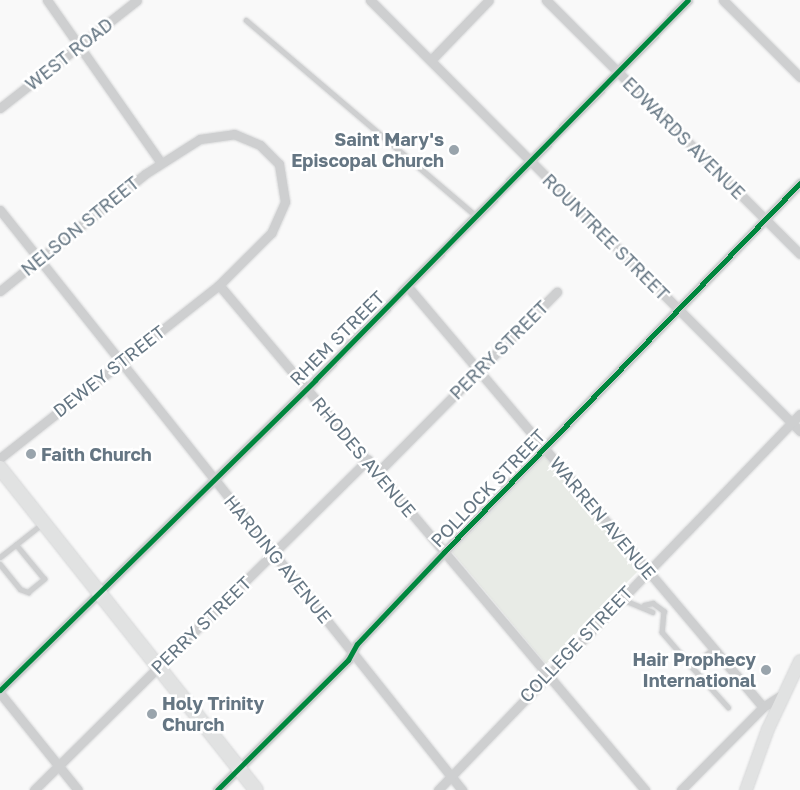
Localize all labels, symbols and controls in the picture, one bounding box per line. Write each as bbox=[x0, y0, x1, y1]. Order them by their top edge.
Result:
street label: WEST ROAD bbox=[21, 13, 117, 95]
street label: EDWARDS AVENUE bbox=[618, 72, 750, 204]
place label: Saint Mary's Episcopal Church bbox=[291, 129, 444, 172]
marker: Saint Mary's Episcopal Church bbox=[448, 144, 460, 156]
street label: ROUNTREE STREET bbox=[538, 169, 674, 305]
street label: NELSON STREET bbox=[17, 172, 143, 280]
street label: RHEM STREET bbox=[285, 286, 389, 390]
street label: PERRY STREET bbox=[445, 296, 553, 404]
street label: DEWEY STREET bbox=[49, 321, 169, 421]
street label: RHODES AVENUE bbox=[307, 393, 421, 521]
street label: POLLOCK STREET bbox=[426, 425, 550, 551]
place label: Faith Church bbox=[41, 443, 152, 465]
marker: Faith Church bbox=[25, 448, 37, 460]
street label: WARREN AVENUE bbox=[545, 452, 661, 584]
street label: HARDING AVENUE bbox=[220, 491, 336, 627]
street label: PERRY STREET bbox=[146, 572, 256, 678]
street label: COLLEGE STREET bbox=[515, 581, 637, 707]
place label: Hair Prophecy International bbox=[632, 649, 756, 692]
marker: Hair Prophecy International bbox=[760, 664, 772, 676]
place label: Holy Trinity Church bbox=[162, 693, 264, 736]
marker: Holy Trinity Church bbox=[146, 708, 158, 720]

